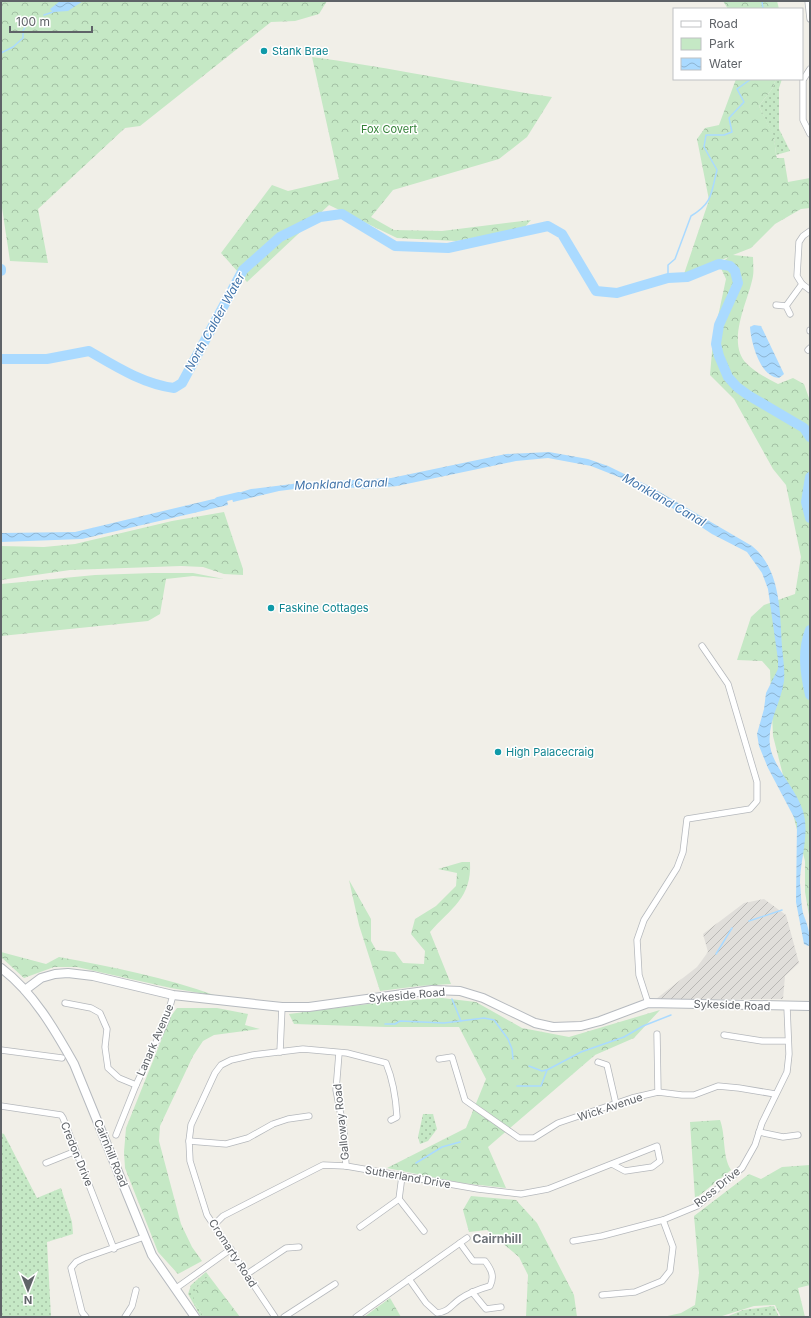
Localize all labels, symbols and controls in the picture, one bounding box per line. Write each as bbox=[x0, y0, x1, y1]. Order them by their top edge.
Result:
scale bar bbox=[10, 8, 92, 34]
legend bbox=[673, 8, 803, 80]
text: 100 m bbox=[16, 14, 50, 29]
text: Road bbox=[709, 16, 738, 31]
text: Park bbox=[709, 36, 735, 51]
place label: Stank Brae bbox=[272, 44, 328, 58]
marker: Stank Brae bbox=[259, 46, 269, 56]
text: Water bbox=[709, 56, 743, 71]
park label: Fox Covert bbox=[361, 122, 418, 136]
water label: North Calder Water bbox=[181, 269, 248, 374]
water label: Monkland Canal bbox=[620, 470, 708, 529]
water label: Monkland Canal bbox=[294, 474, 388, 493]
place label: Faskine Cottages bbox=[279, 601, 369, 615]
marker: Faskine Cottages bbox=[266, 603, 276, 613]
place label: High Palacecraig bbox=[506, 745, 594, 759]
marker: High Palacecraig bbox=[493, 747, 503, 757]
street label: Sykeside Road bbox=[368, 985, 446, 1005]
street label: Sykeside Road bbox=[693, 997, 771, 1013]
street label: Lanark Avenue bbox=[133, 1002, 177, 1078]
street label: Galloway Road bbox=[330, 1083, 352, 1161]
street label: Wick Avenue bbox=[576, 1090, 644, 1124]
street label: Cairnhill Road bbox=[91, 1117, 131, 1189]
street label: Credon Drive bbox=[58, 1120, 96, 1188]
street label: Sutherland Drive bbox=[364, 1163, 452, 1191]
street label: Ross Drive bbox=[691, 1164, 743, 1210]
street label: Cromarty Road bbox=[206, 1216, 260, 1290]
district label: Cairnhill bbox=[473, 1231, 521, 1246]
north arrow bbox=[8, 1270, 48, 1310]
text: N bbox=[24, 1293, 32, 1307]

